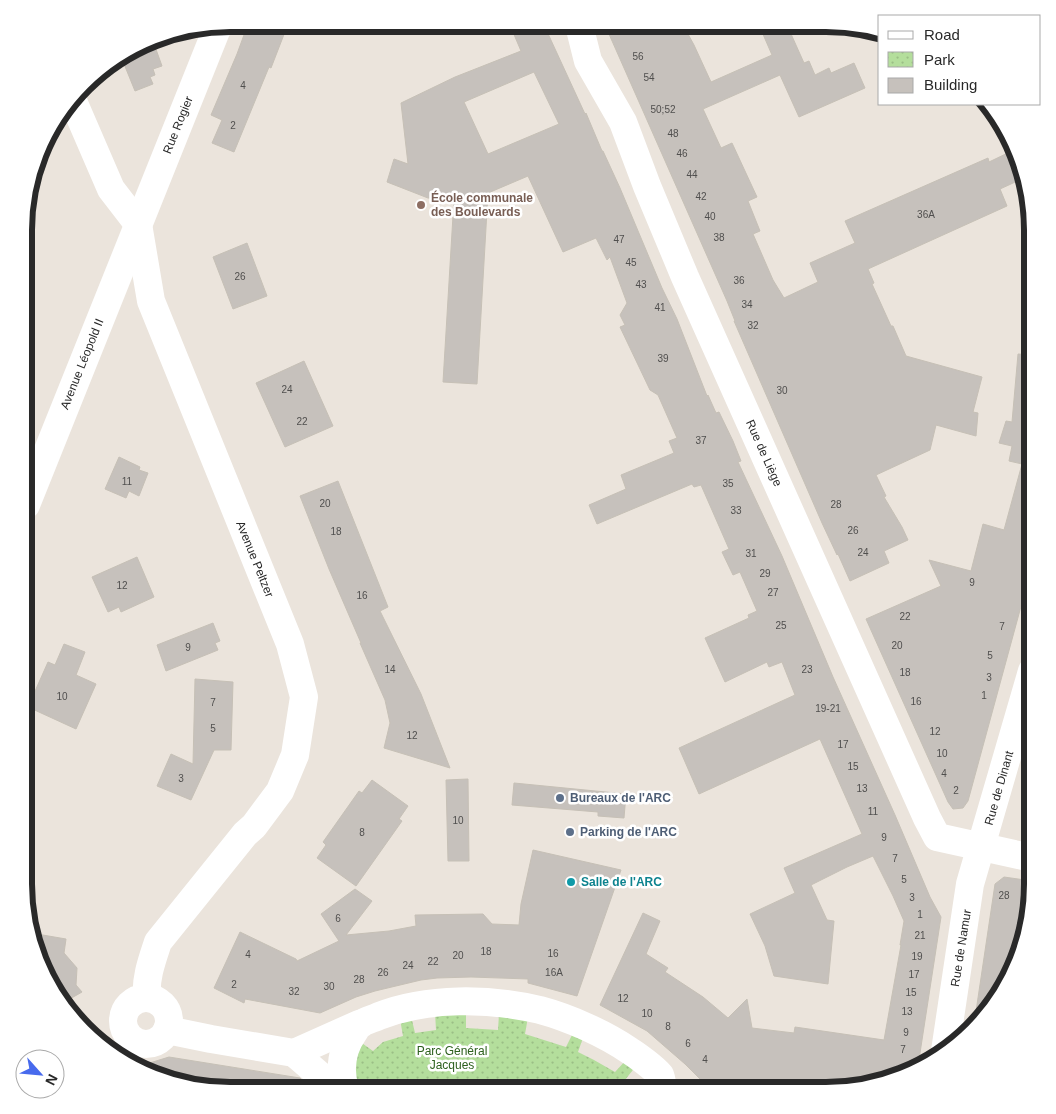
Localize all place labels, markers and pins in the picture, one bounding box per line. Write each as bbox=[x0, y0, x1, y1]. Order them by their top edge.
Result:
place label: École communale des Boulevards bbox=[431, 190, 533, 219]
marker: École communale des Boulevards bbox=[415, 199, 427, 211]
place label: Bureaux de l'ARC bbox=[570, 791, 671, 805]
marker: Bureaux de l'ARC bbox=[554, 792, 566, 804]
place label: Parking de l'ARC bbox=[580, 825, 677, 839]
marker: Parking de l'ARC bbox=[564, 826, 576, 838]
place label: Salle de l'ARC bbox=[581, 875, 662, 889]
marker: Salle de l'ARC bbox=[565, 876, 577, 888]

